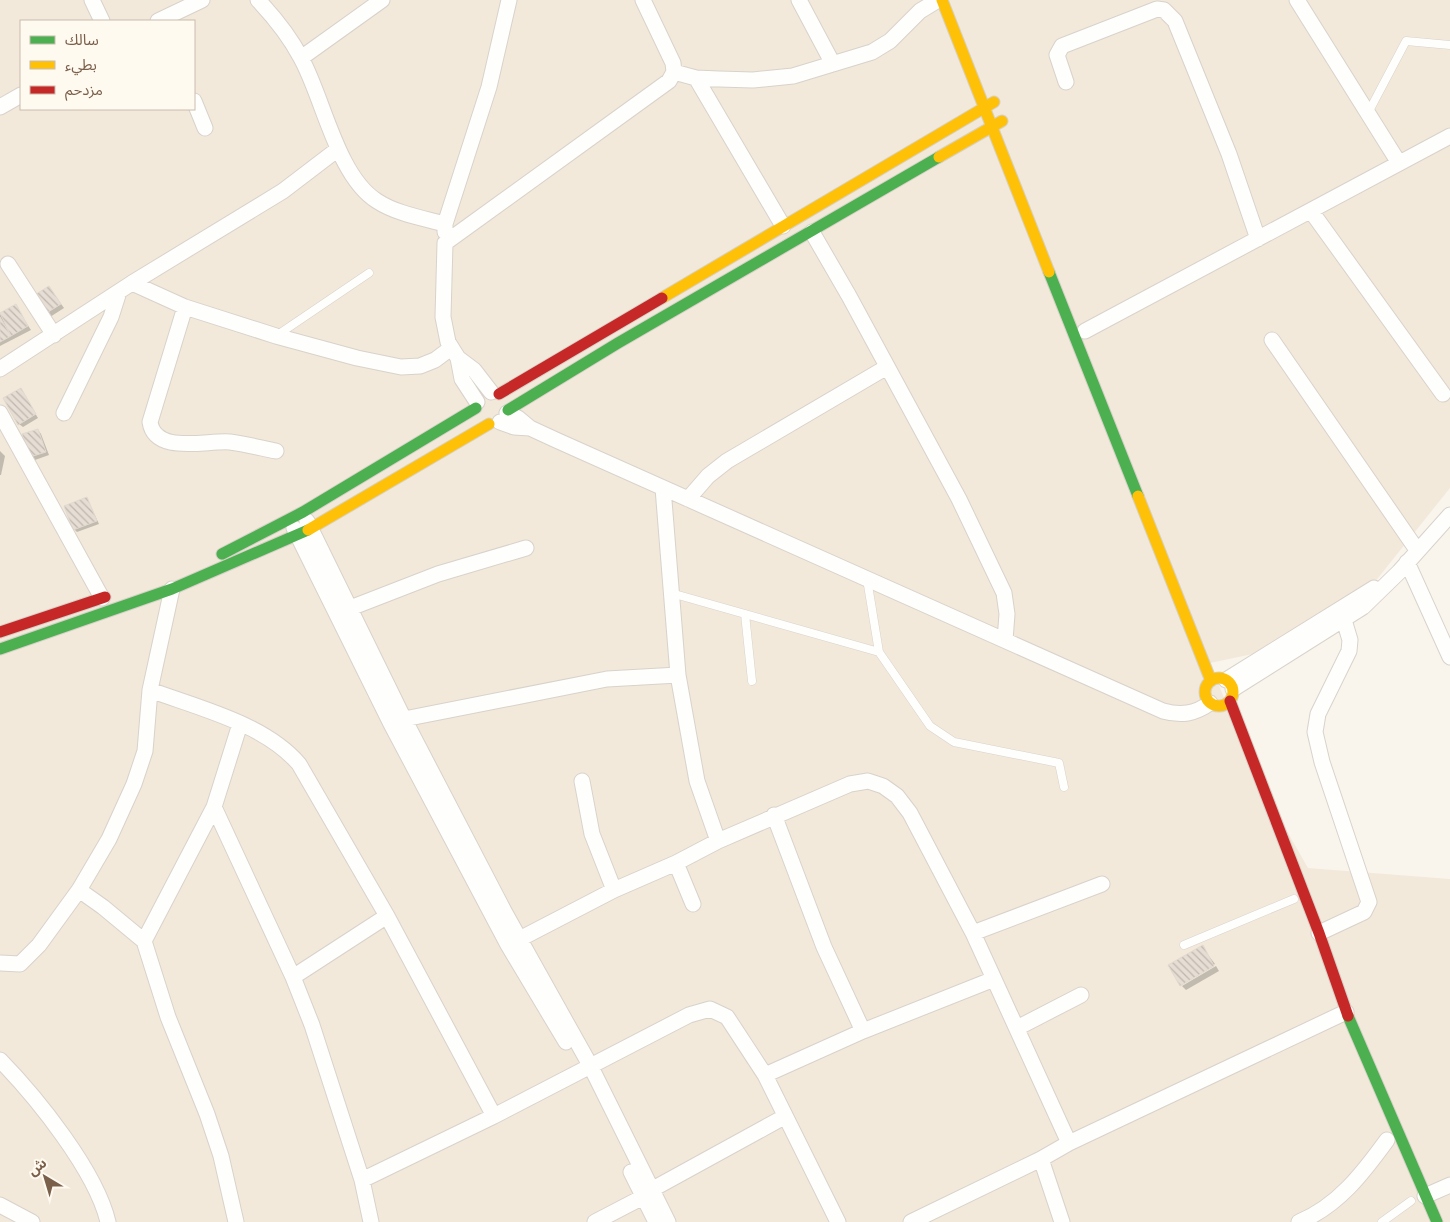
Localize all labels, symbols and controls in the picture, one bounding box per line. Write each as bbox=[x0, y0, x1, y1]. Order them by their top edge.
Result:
legend bbox=[20, 20, 195, 110]
text: سالك bbox=[65, 31, 99, 49]
text: بطيء bbox=[65, 56, 97, 76]
text: مزدحم bbox=[65, 81, 103, 101]
north arrow bbox=[20, 1152, 70, 1202]
text: ش bbox=[25, 1155, 50, 1180]

